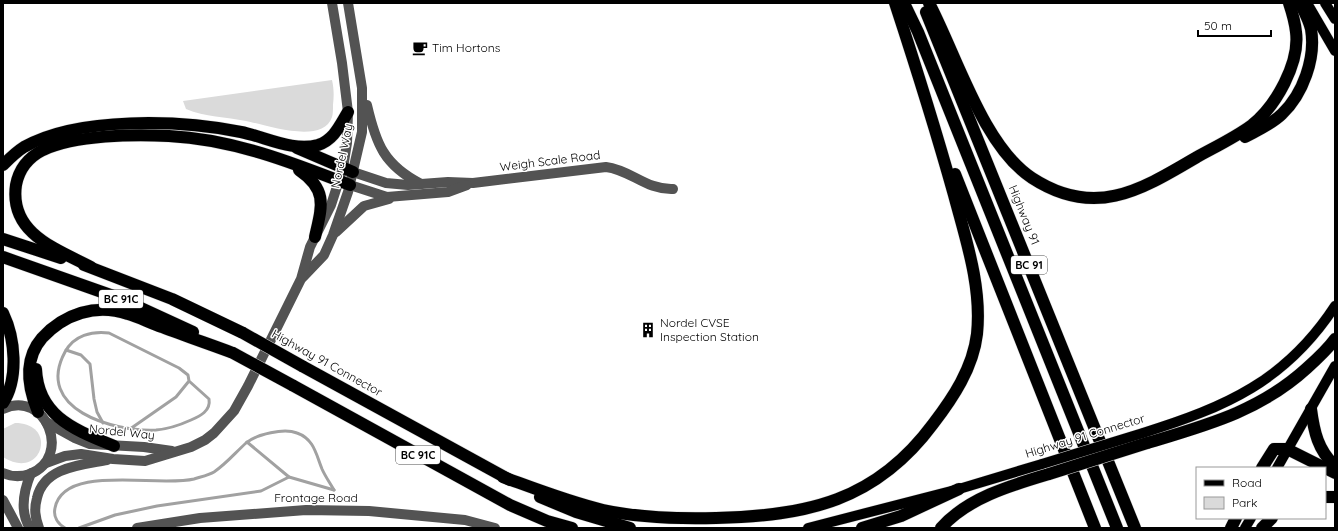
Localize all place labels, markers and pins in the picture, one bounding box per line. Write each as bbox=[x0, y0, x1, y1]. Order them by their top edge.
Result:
cafe icon: Tim Hortons bbox=[411, 39, 429, 57]
place label: Tim Hortons bbox=[432, 40, 501, 55]
place label: Nordel CVSE Inspection Station bbox=[660, 315, 759, 344]
building icon: Nordel CVSE Inspection Station bbox=[639, 321, 657, 339]

